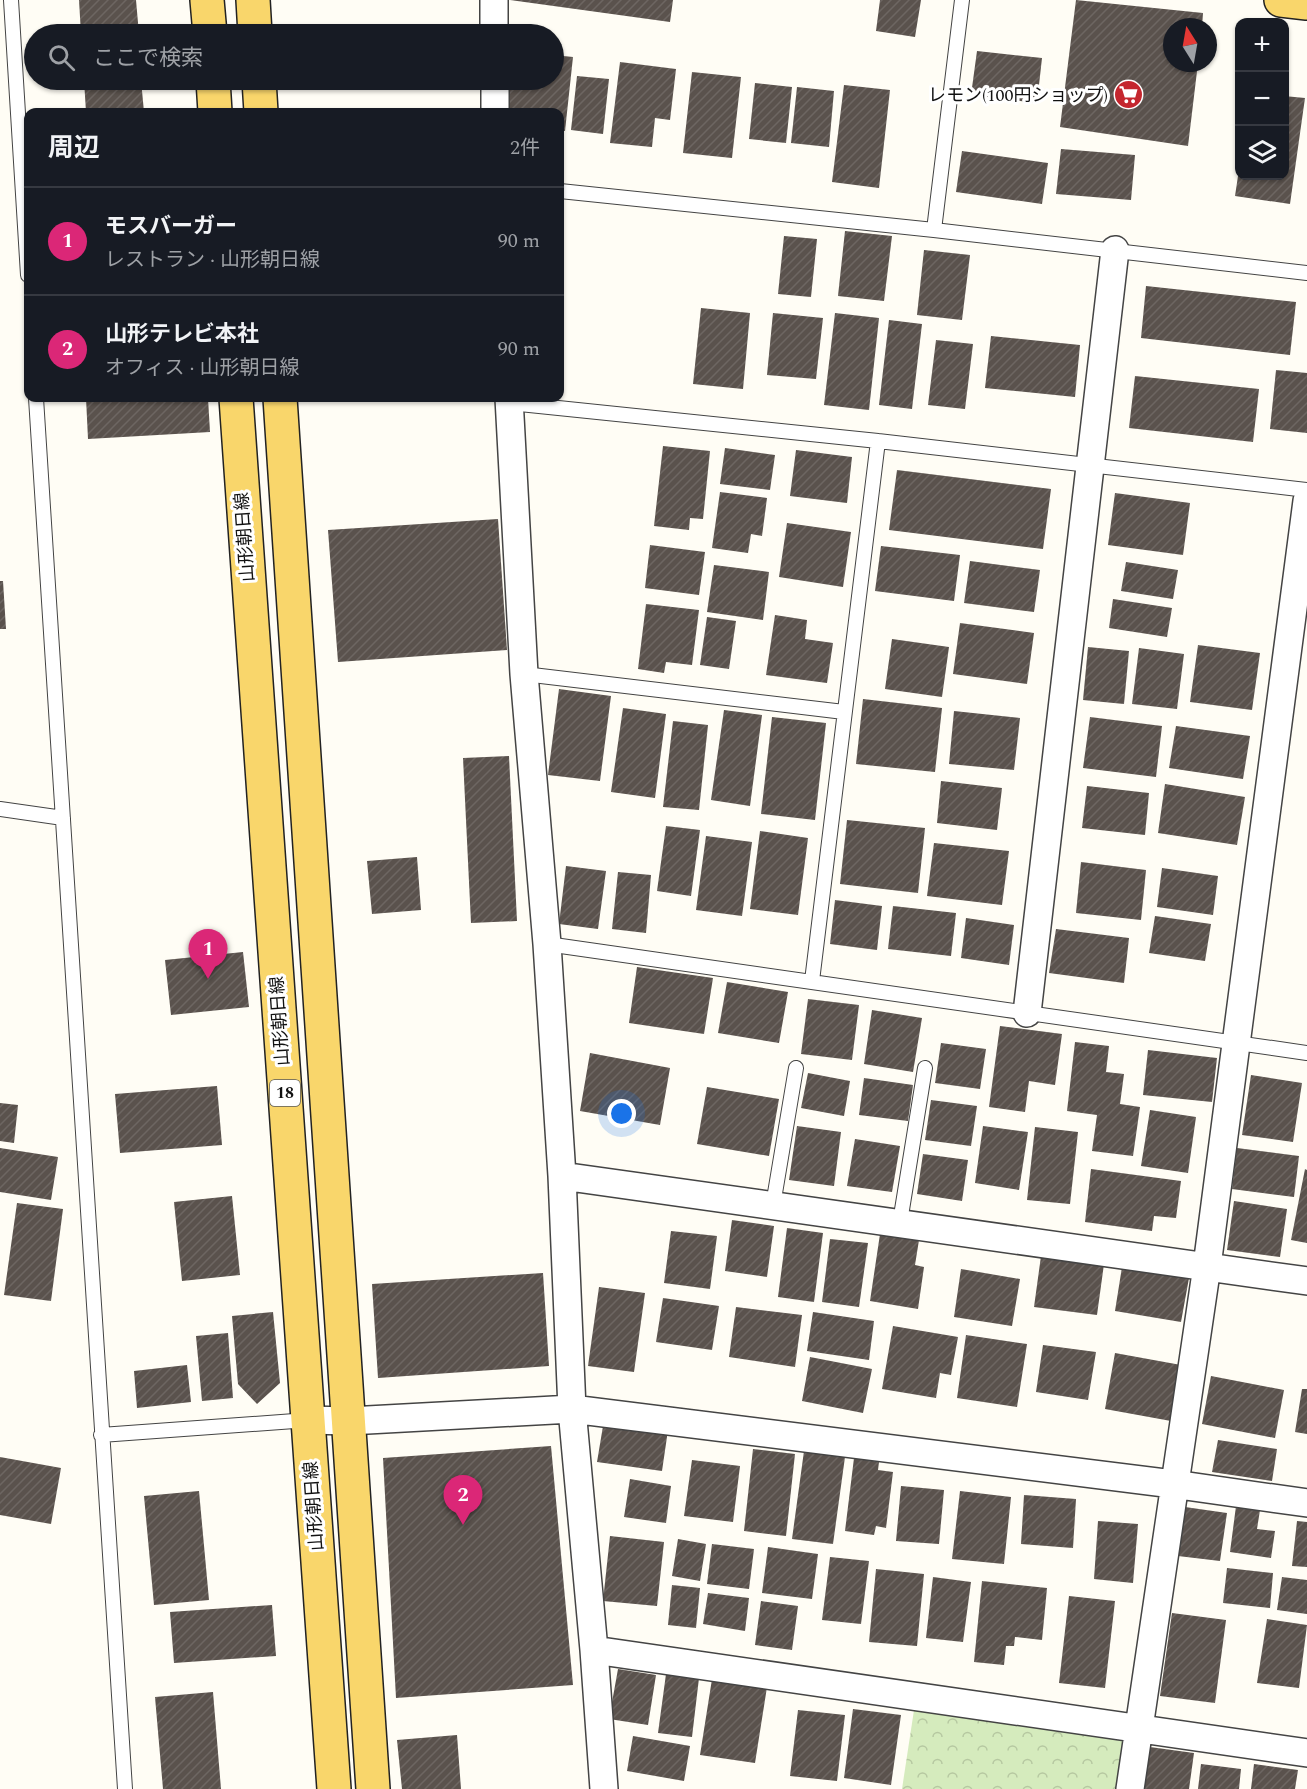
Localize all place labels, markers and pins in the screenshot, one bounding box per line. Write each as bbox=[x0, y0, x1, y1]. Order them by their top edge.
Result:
supermarket icon: レモン(100円ショップ) bbox=[1113, 79, 1145, 111]
place label: レモン(100円ショップ) bbox=[928, 82, 1108, 109]
pin: 1 bbox=[188, 930, 228, 979]
pin: 2 bbox=[444, 1476, 482, 1525]

